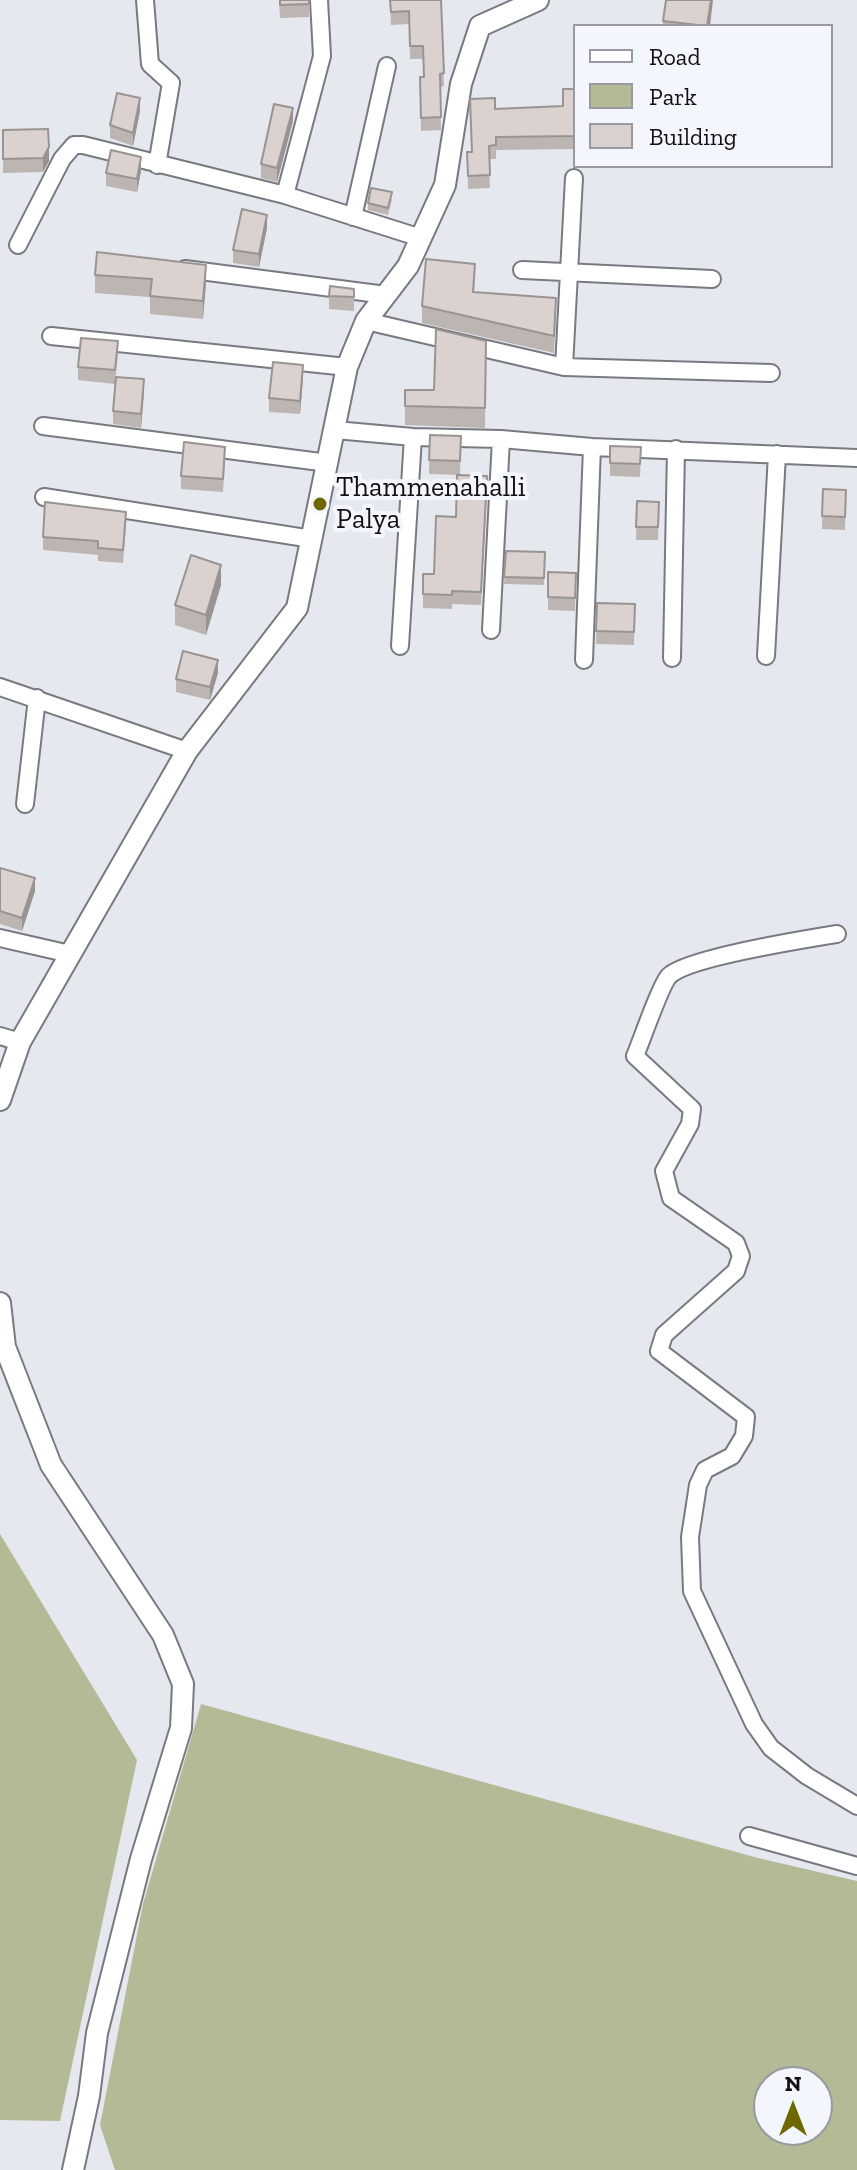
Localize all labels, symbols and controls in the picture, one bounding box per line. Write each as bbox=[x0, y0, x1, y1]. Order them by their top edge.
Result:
legend bbox=[573, 24, 833, 168]
text: Road bbox=[649, 42, 701, 71]
text: Park bbox=[649, 82, 697, 111]
text: Building bbox=[649, 122, 737, 151]
place label: Thammenahalli Palya bbox=[336, 471, 526, 537]
marker: Thammenahalli Palya bbox=[311, 495, 329, 513]
north arrow bbox=[753, 2066, 833, 2146]
text: N bbox=[785, 2070, 801, 2097]

